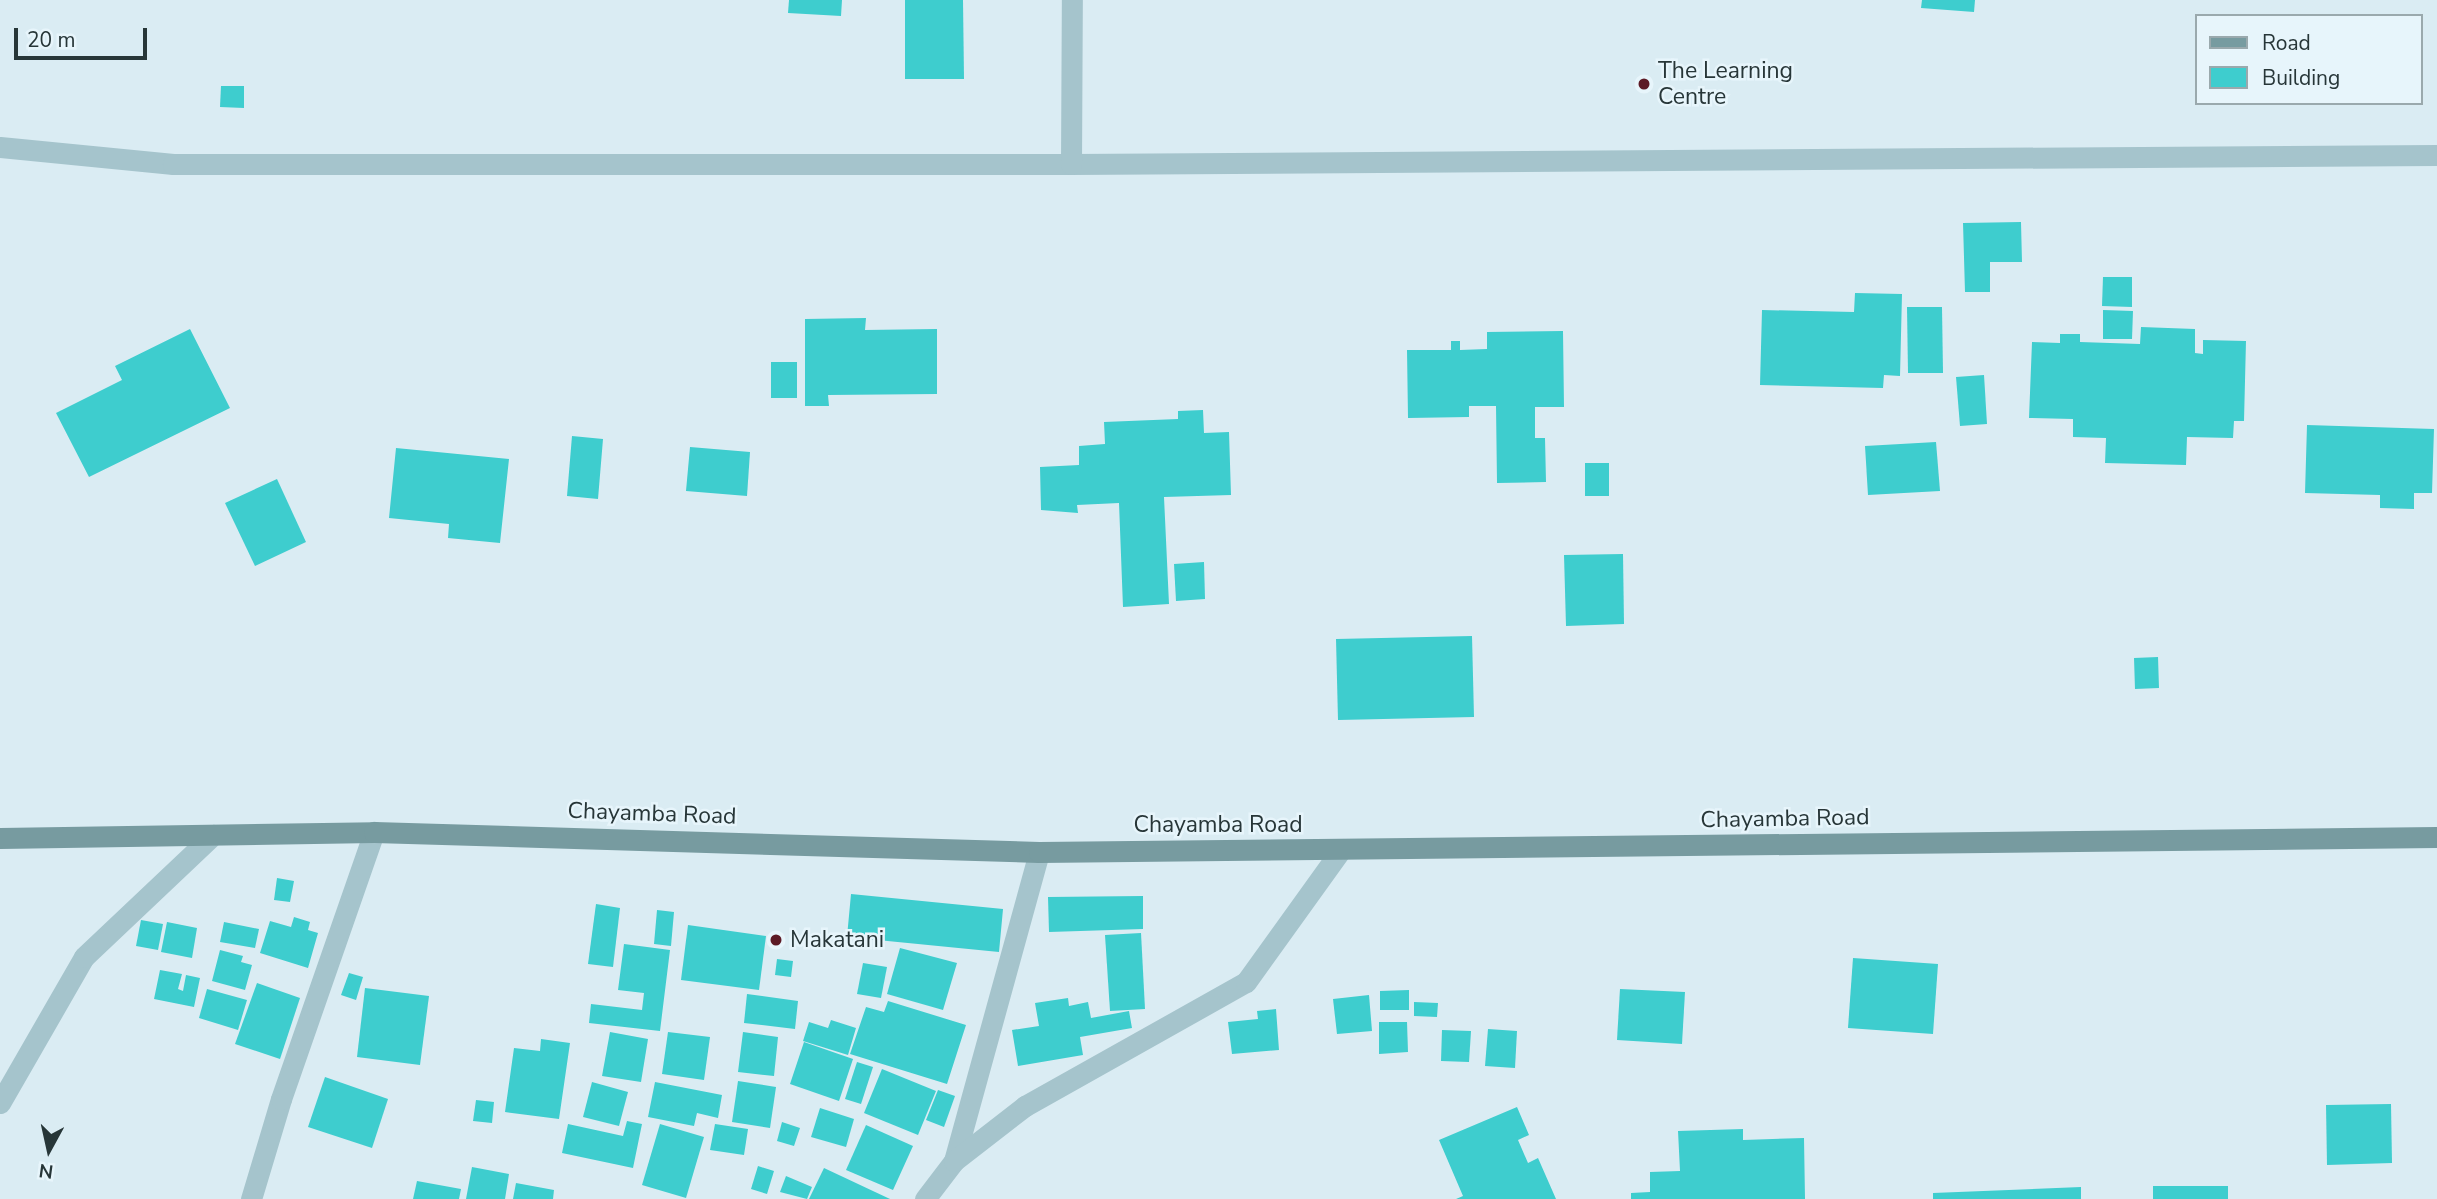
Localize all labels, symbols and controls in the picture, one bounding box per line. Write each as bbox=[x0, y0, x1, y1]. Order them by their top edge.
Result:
scale bar bbox=[18, 14, 150, 58]
legend bbox=[2196, 14, 2423, 105]
text: 20 m bbox=[27, 26, 76, 54]
text: Road bbox=[2262, 29, 2311, 57]
place label: The Learning Centre bbox=[1658, 57, 1793, 111]
text: Building bbox=[2262, 64, 2340, 92]
marker: The Learning Centre bbox=[1636, 76, 1652, 92]
street label: Chayamba Road bbox=[567, 797, 737, 831]
street label: Chayamba Road bbox=[1700, 804, 1870, 834]
street label: Chayamba Road bbox=[1133, 811, 1303, 839]
place label: Makatani bbox=[790, 926, 884, 954]
marker: Makatani bbox=[768, 932, 784, 948]
north arrow bbox=[14, 1115, 84, 1185]
text: N bbox=[37, 1157, 55, 1185]

